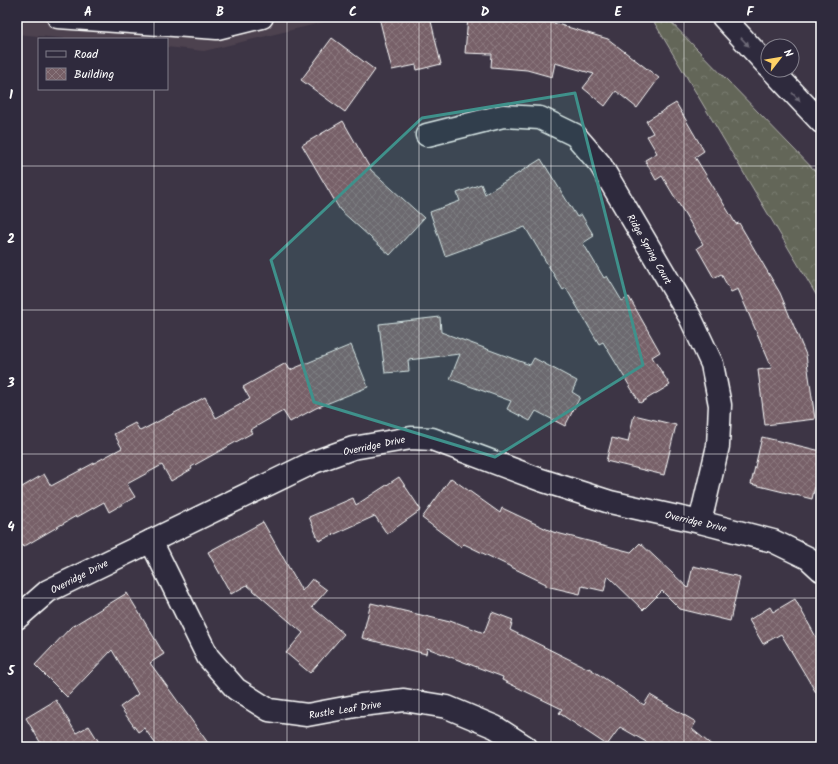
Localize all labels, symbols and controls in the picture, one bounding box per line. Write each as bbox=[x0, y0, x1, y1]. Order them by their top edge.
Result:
text: A bbox=[84, 2, 92, 23]
text: B bbox=[216, 2, 224, 23]
text: C bbox=[349, 2, 357, 23]
text: D bbox=[481, 2, 490, 23]
text: E bbox=[614, 2, 622, 23]
text: F bbox=[746, 2, 754, 23]
one-way arrow bbox=[741, 36, 750, 47]
legend bbox=[38, 38, 168, 90]
north arrow bbox=[760, 38, 800, 78]
text: Road bbox=[74, 45, 99, 64]
text: N bbox=[778, 46, 797, 61]
text: Building bbox=[74, 65, 114, 84]
text: 1 bbox=[9, 85, 13, 106]
one-way arrow bbox=[791, 92, 800, 101]
street label: Ridge Spring Court bbox=[622, 211, 676, 288]
text: 2 bbox=[7, 229, 15, 250]
text: 3 bbox=[6, 373, 15, 394]
street label: Overridge Drive bbox=[342, 432, 407, 460]
street label: Overridge Drive bbox=[663, 507, 729, 537]
text: 4 bbox=[7, 517, 15, 538]
street label: Overridge Drive bbox=[48, 555, 112, 598]
text: 5 bbox=[7, 661, 16, 682]
street label: Rustle Leaf Drive bbox=[308, 696, 383, 724]

